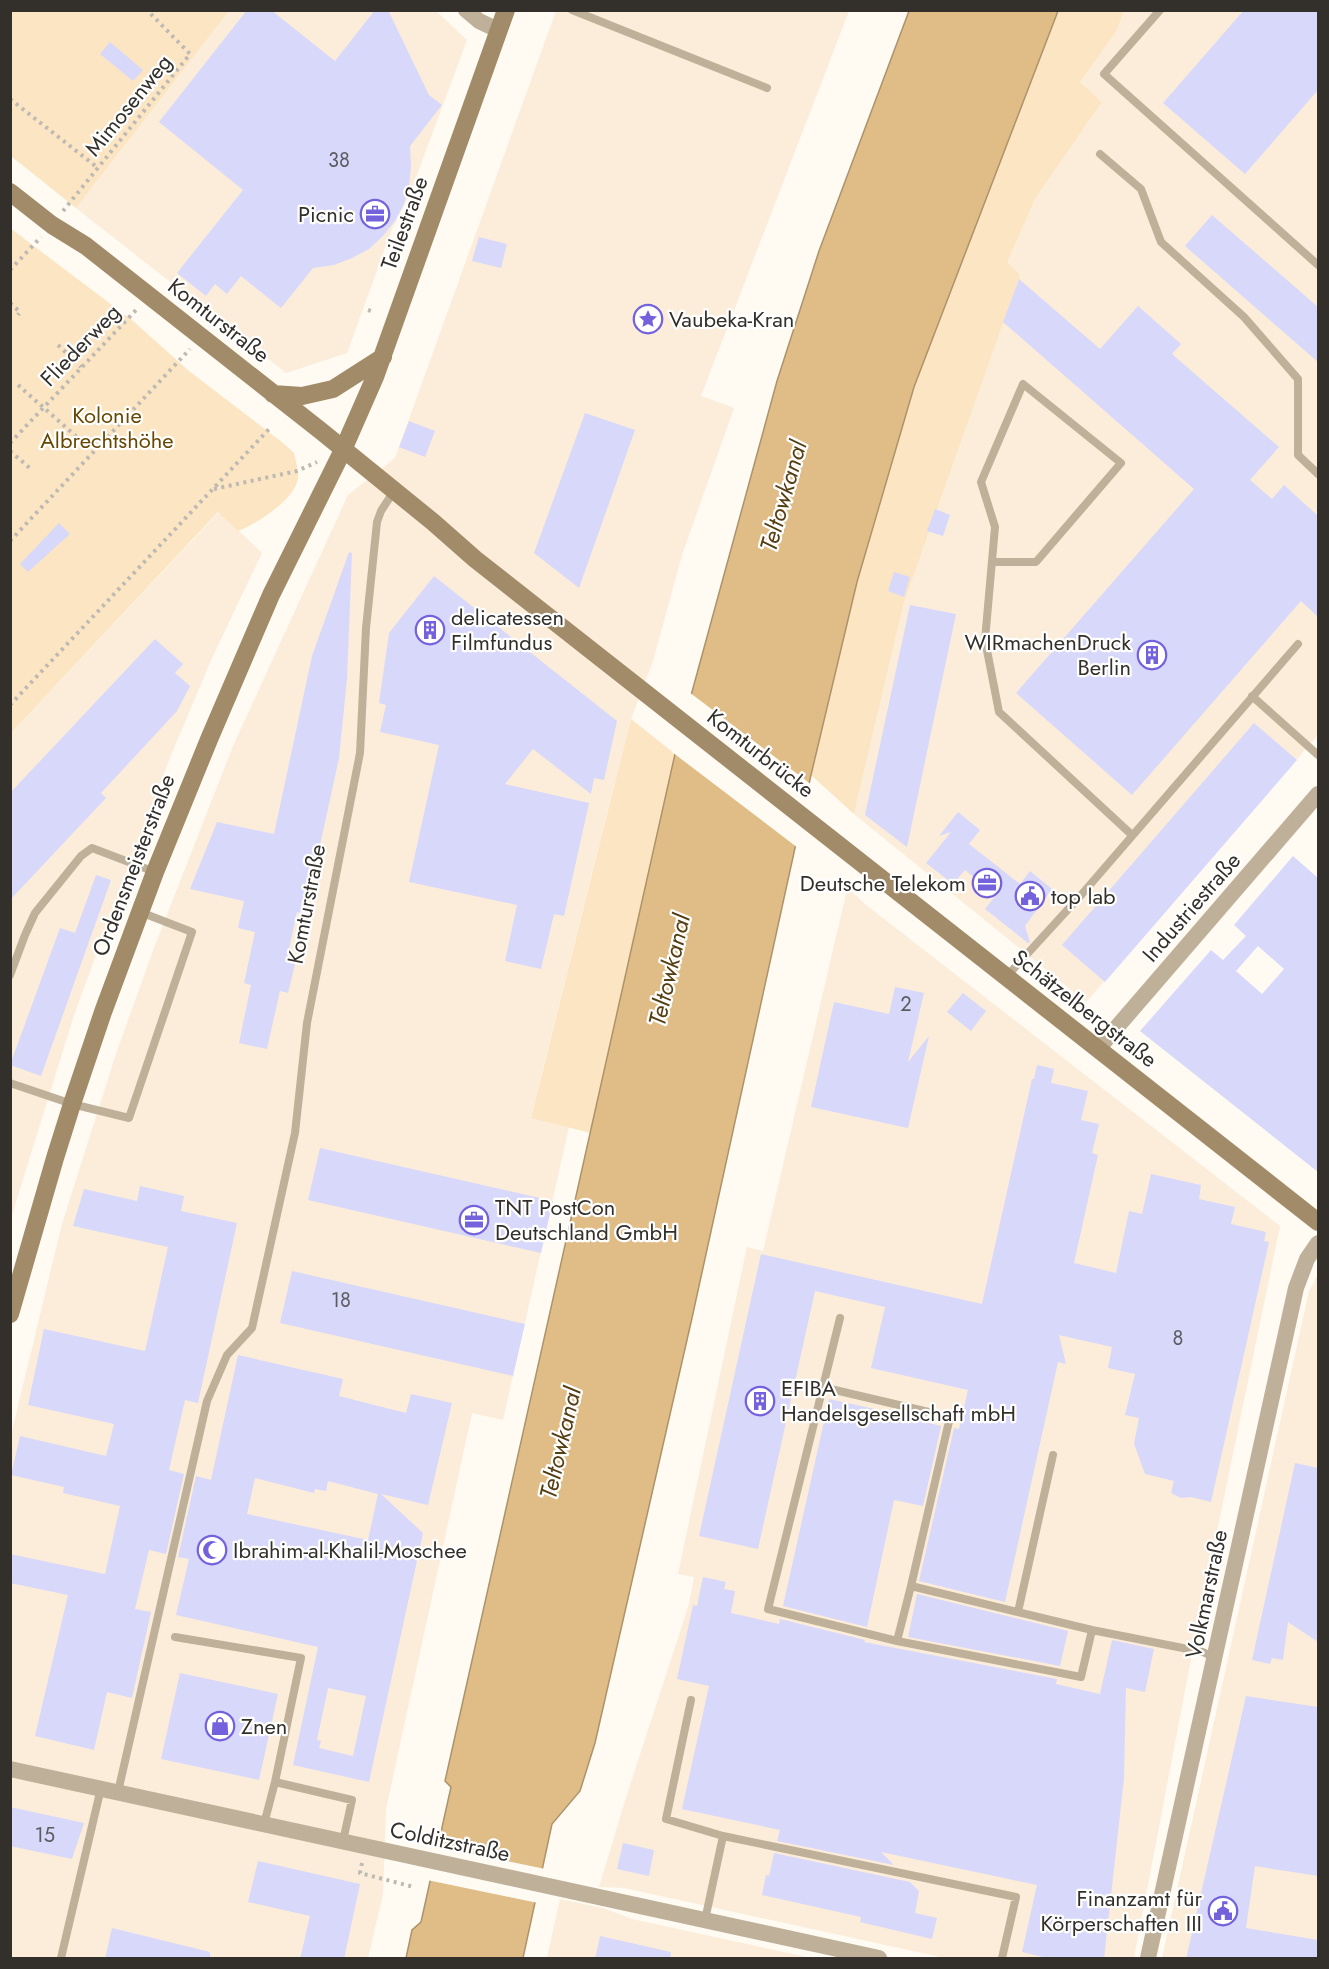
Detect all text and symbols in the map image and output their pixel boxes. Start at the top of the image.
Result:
street label: Mimosenweg [77,47,179,163]
house number: 38 [328,146,350,175]
street label: Teilestraße [372,172,436,274]
place label: Picnic [298,198,354,230]
office icon: Picnic [359,198,391,230]
street label: Komturstraße [161,270,277,370]
street label: Fliederweg [32,297,128,393]
place icon: Vaubeka-Kran [632,303,664,335]
place label: Vaubeka-Kran [669,303,794,335]
park label: Kolonie Albrechtshöhe [40,399,174,456]
water label: Teltowkanal [750,435,816,556]
place label: delicatessen Filmfundus [451,601,564,658]
building icon: delicatessen Filmfundus [414,614,446,646]
place label: WIRmachenDruck Berlin [965,626,1131,683]
building icon: WIRmachenDruck Berlin [1136,639,1168,671]
street label: Komturbrücke [701,701,821,805]
street label: Ordensmeisterstraße [84,769,182,961]
street label: Komturstraße [279,841,333,967]
street label: Industriestraße [1134,845,1248,969]
place label: Deutsche Telekom [800,867,966,899]
office icon: Deutsche Telekom [971,867,1003,899]
public building icon: top lab [1014,880,1046,912]
place label: top lab [1051,880,1116,912]
water label: Teltowkanal [639,909,699,1029]
street label: Schätzelbergstraße [1006,941,1164,1075]
house number: 2 [900,990,912,1019]
place label: TNT PostCon Deutschland GmbH [495,1191,678,1248]
office icon: TNT PostCon Deutschland GmbH [458,1204,490,1236]
house number: 18 [331,1286,351,1315]
house number: 8 [1173,1324,1183,1353]
place label: EFIBA Handelsgesellschaft mbH [781,1372,1016,1429]
water label: Teltowkanal [530,1382,590,1502]
building icon: EFIBA Handelsgesellschaft mbH [744,1385,776,1417]
street label: Volkmarstraße [1177,1527,1235,1661]
mosque icon: Ibrahim-al-Khalil-Moschee [196,1534,228,1566]
place label: Ibrahim-al-Khalil-Moschee [233,1534,467,1566]
shop icon: Znen [204,1710,236,1742]
place label: Znen [241,1710,287,1742]
street label: Colditzstraße [387,1813,513,1869]
house number: 15 [35,1821,55,1850]
place label: Finanzamt für Körperschaften III [1041,1882,1202,1939]
public building icon: Finanzamt für Körperschaften III [1207,1895,1239,1927]

